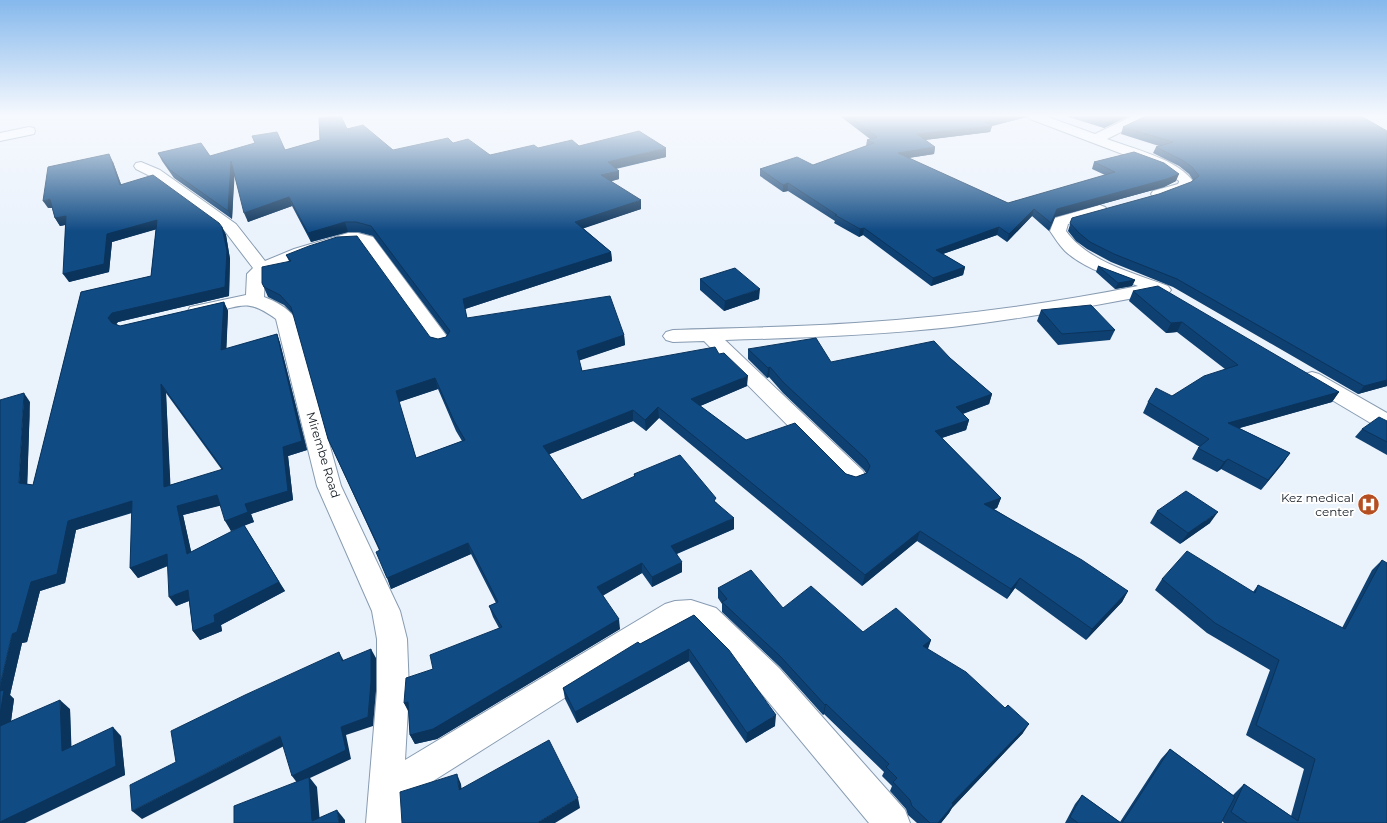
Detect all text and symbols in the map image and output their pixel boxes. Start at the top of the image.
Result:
street label: Mirembe Road [303,410,344,500]
place label: Kez medical center [1281,490,1354,519]
hospital icon: Kez medical center [1356,492,1382,518]

